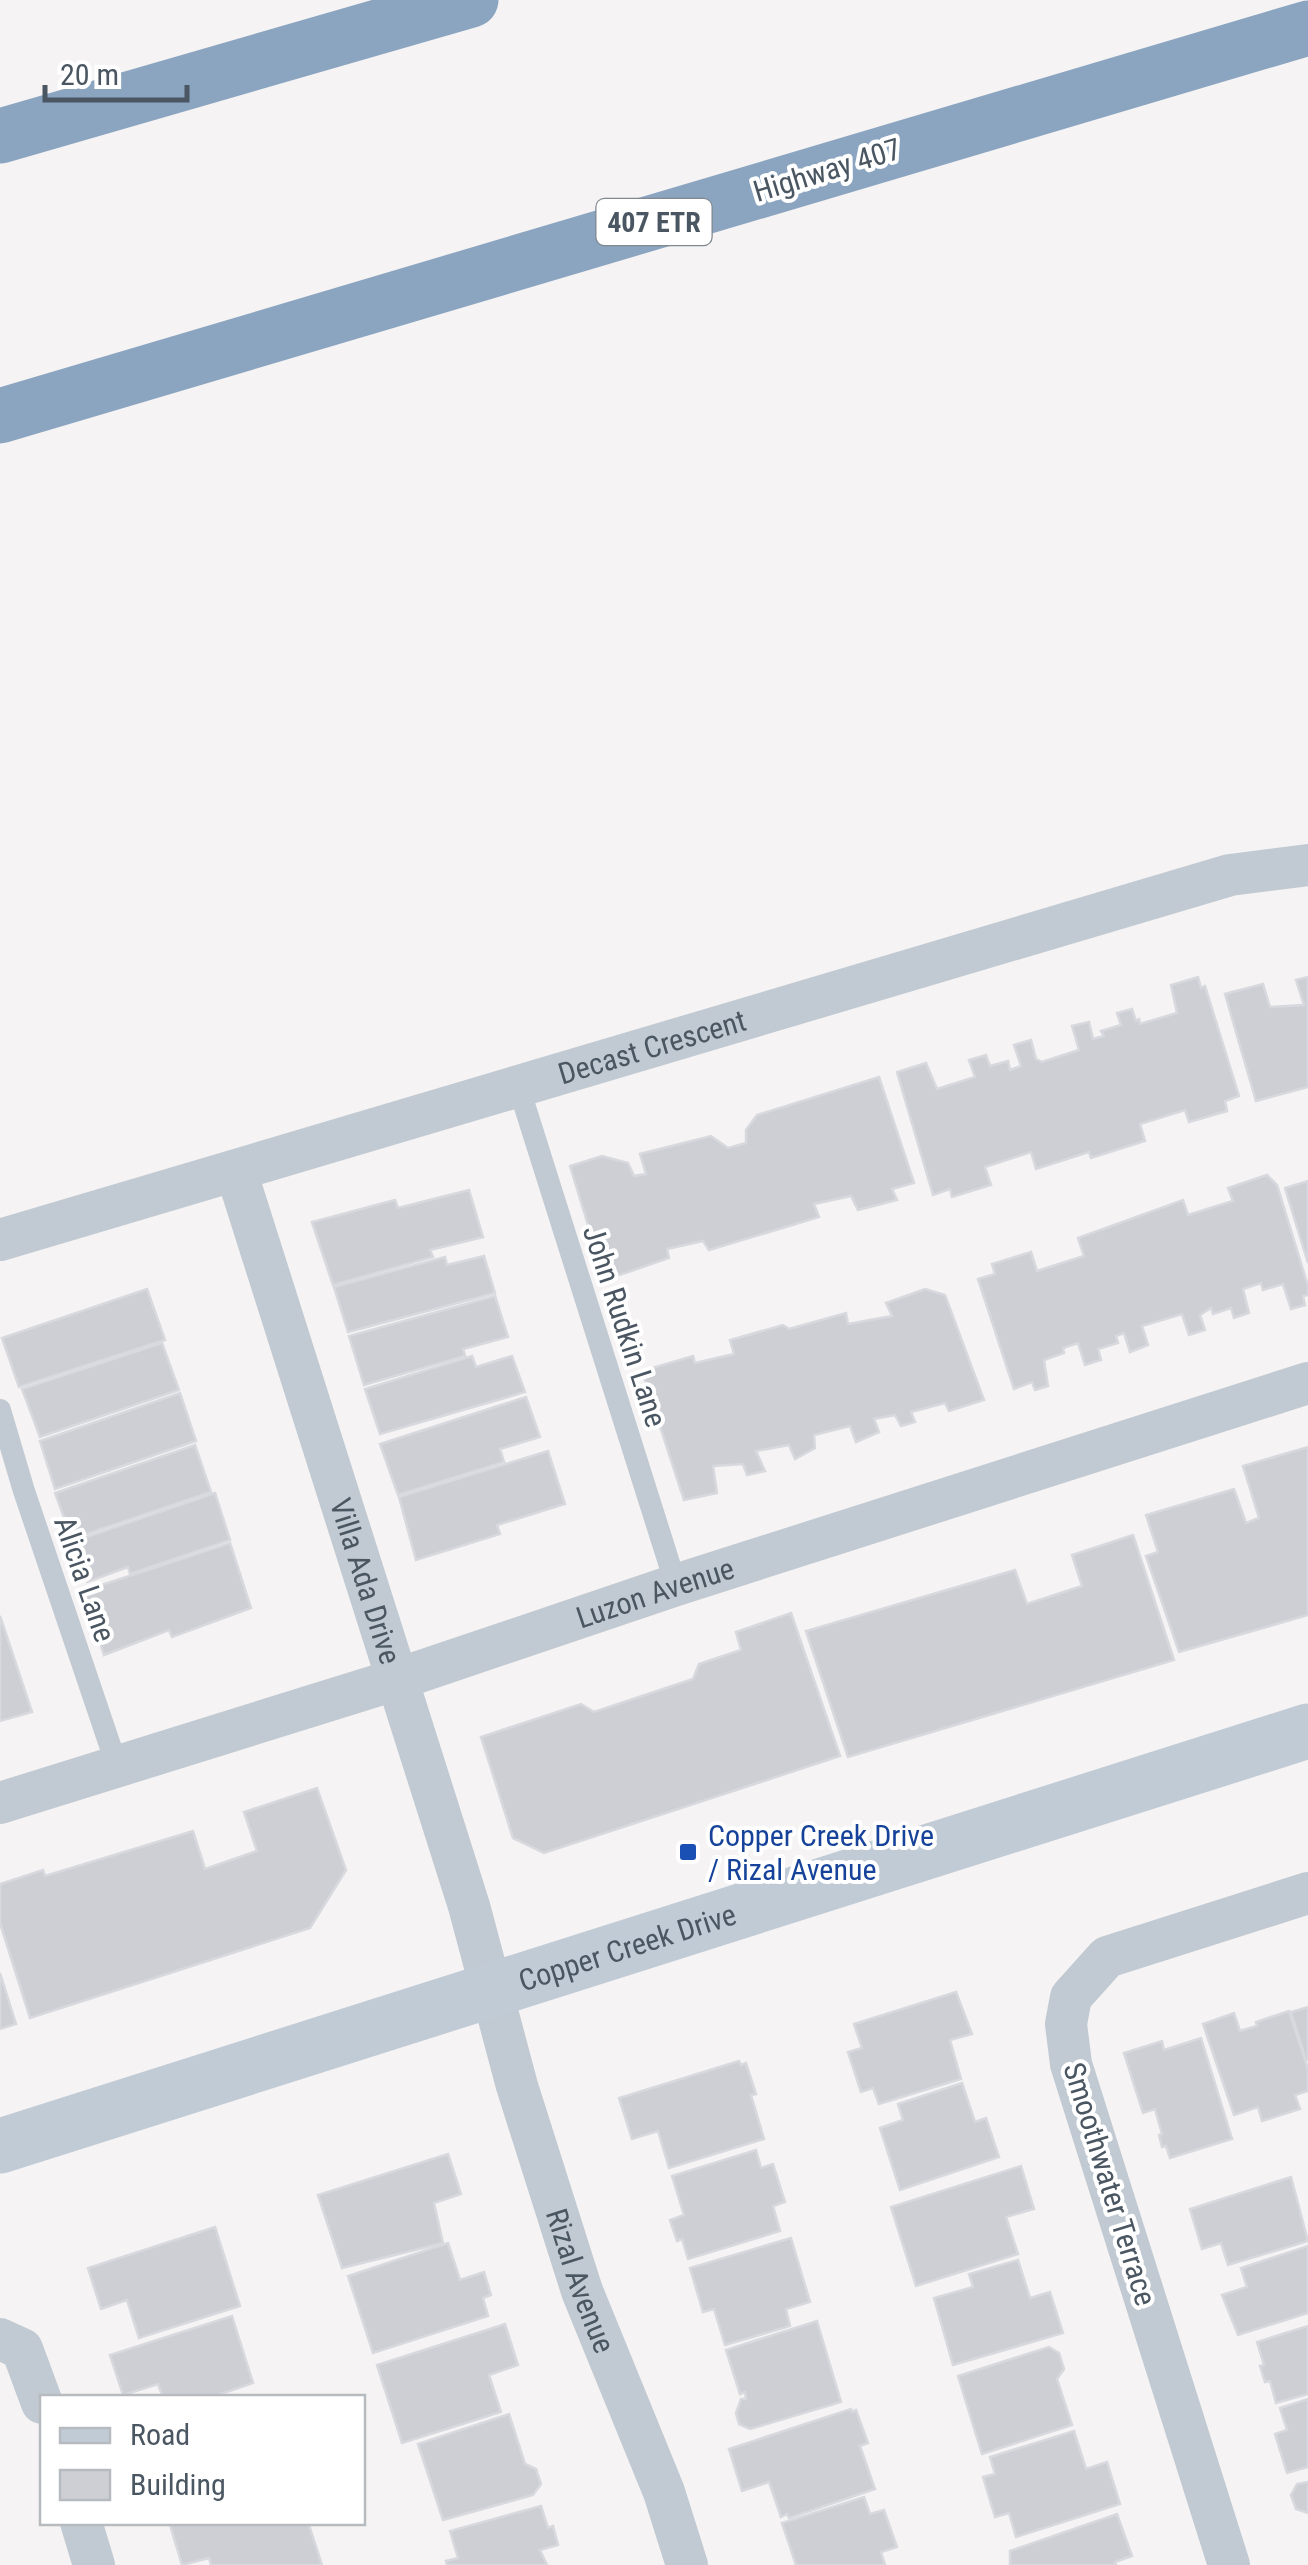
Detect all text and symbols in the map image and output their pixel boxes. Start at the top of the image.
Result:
scale bar [45,40,188,102]
text: 20 m [60,57,119,92]
street label: Highway 407 [749,131,905,209]
road number: 407 ETR [596,199,712,245]
street label: Decast Crescent [554,1002,750,1091]
street label: John Rudkin Lane [576,1221,674,1431]
street label: Villa Ada Drive [323,1494,409,1668]
street label: Alicia Lane [47,1512,123,1646]
street label: Luzon Avenue [572,1550,738,1635]
place label: Copper Creek Drive / Rizal Avenue [708,1818,934,1887]
marker: Copper Creek Drive / Rizal Avenue [677,1841,699,1863]
street label: Copper Creek Drive [514,1896,740,1998]
street label: Smoothwater Terrace [1056,2058,1164,2310]
street label: Rizal Avenue [539,2204,623,2358]
legend [40,2395,365,2525]
text: Road [130,2417,190,2452]
text: Building [130,2467,226,2502]

